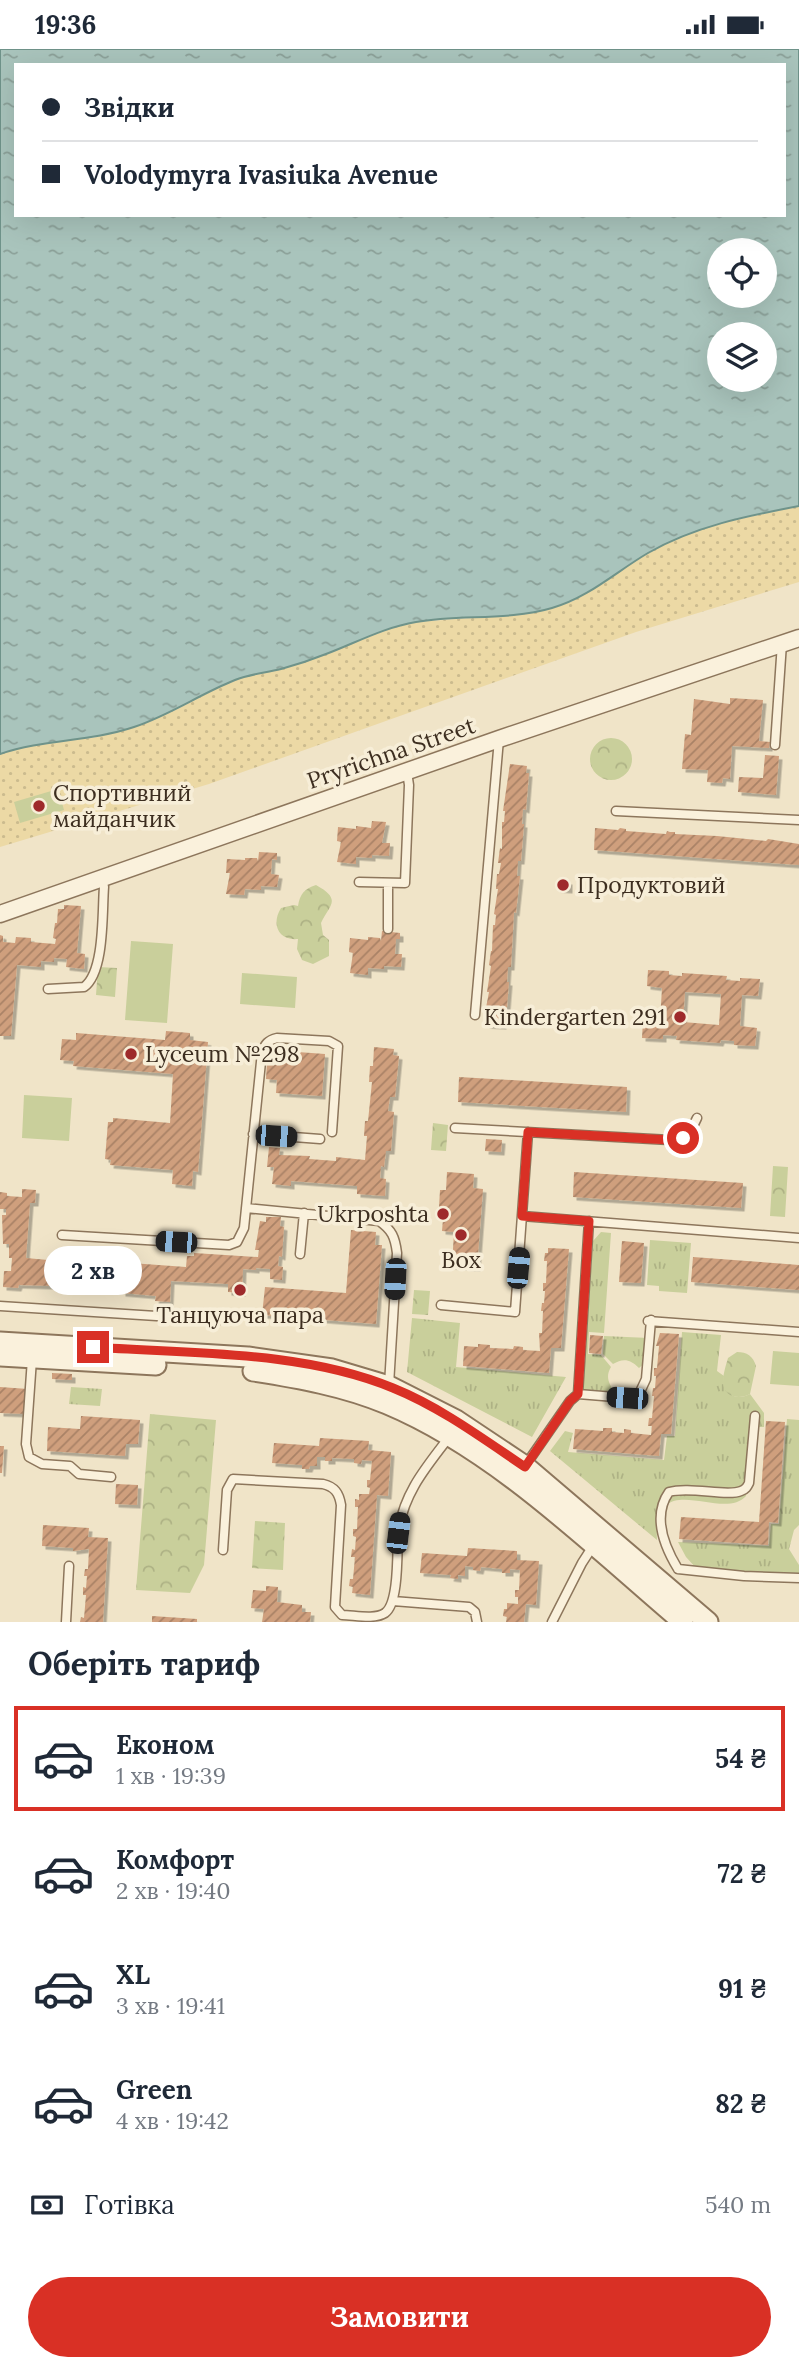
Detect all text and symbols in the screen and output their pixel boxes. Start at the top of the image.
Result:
text: 19:36 [35,8,97,41]
text: Звідки [84,91,174,124]
text: Volodymyra Ivasiuka Avenue [84,158,438,191]
map controls [707,238,777,392]
button: locate [707,238,777,308]
button: layers [707,322,777,392]
street label: Pryrichna Street [303,710,479,795]
place label: Спортивний майданчик [53,778,191,833]
marker: Спортивний майданчик [31,798,47,814]
place label: Продуктовий [577,870,725,899]
marker: Продуктовий [555,877,571,893]
place label: Kindergarten 291 [484,1002,666,1031]
marker: Kindergarten 291 [672,1009,688,1025]
place label: Lyceum №298 [145,1039,300,1068]
marker: Lyceum №298 [123,1046,139,1062]
route start [667,1122,699,1154]
car [255,1124,298,1148]
place label: Ukrposhta [317,1199,429,1228]
marker: Ukrposhta [435,1206,451,1222]
marker: Box [453,1227,469,1243]
car [155,1230,198,1254]
callout: 2 хв [44,1245,142,1295]
place label: Box [441,1245,481,1274]
car [506,1246,531,1290]
text: 2 хв [71,1256,115,1285]
car [384,1257,407,1301]
marker: Танцуюча пара [232,1282,248,1298]
place label: Танцуюча пара [156,1300,324,1329]
route end [77,1331,109,1363]
car [606,1386,649,1410]
car [386,1511,411,1555]
text: Оберіть тариф [28,1643,260,1684]
icon: car [32,1727,95,1790]
text: Економ [116,1728,214,1761]
text: 54 ₴ [715,1742,767,1775]
text: 1 хв · 19:39 [116,1761,226,1790]
icon: car [32,1842,95,1905]
text: Комфорт [116,1843,234,1876]
text: 72 ₴ [718,1857,767,1890]
text: 2 хв · 19:40 [116,1876,231,1905]
icon: car [32,1957,95,2020]
text: XL [116,1958,150,1991]
text: 91 ₴ [718,1972,767,2005]
text: 3 хв · 19:41 [116,1991,225,2020]
icon: car [32,2072,95,2135]
text: Green [116,2073,192,2106]
text: 82 ₴ [715,2087,767,2120]
text: 4 хв · 19:42 [116,2106,229,2135]
icon: cash [28,2186,66,2224]
text: Готівка [84,2188,175,2221]
text: 540 m [705,2190,771,2219]
button: Замовити [28,2277,771,2357]

